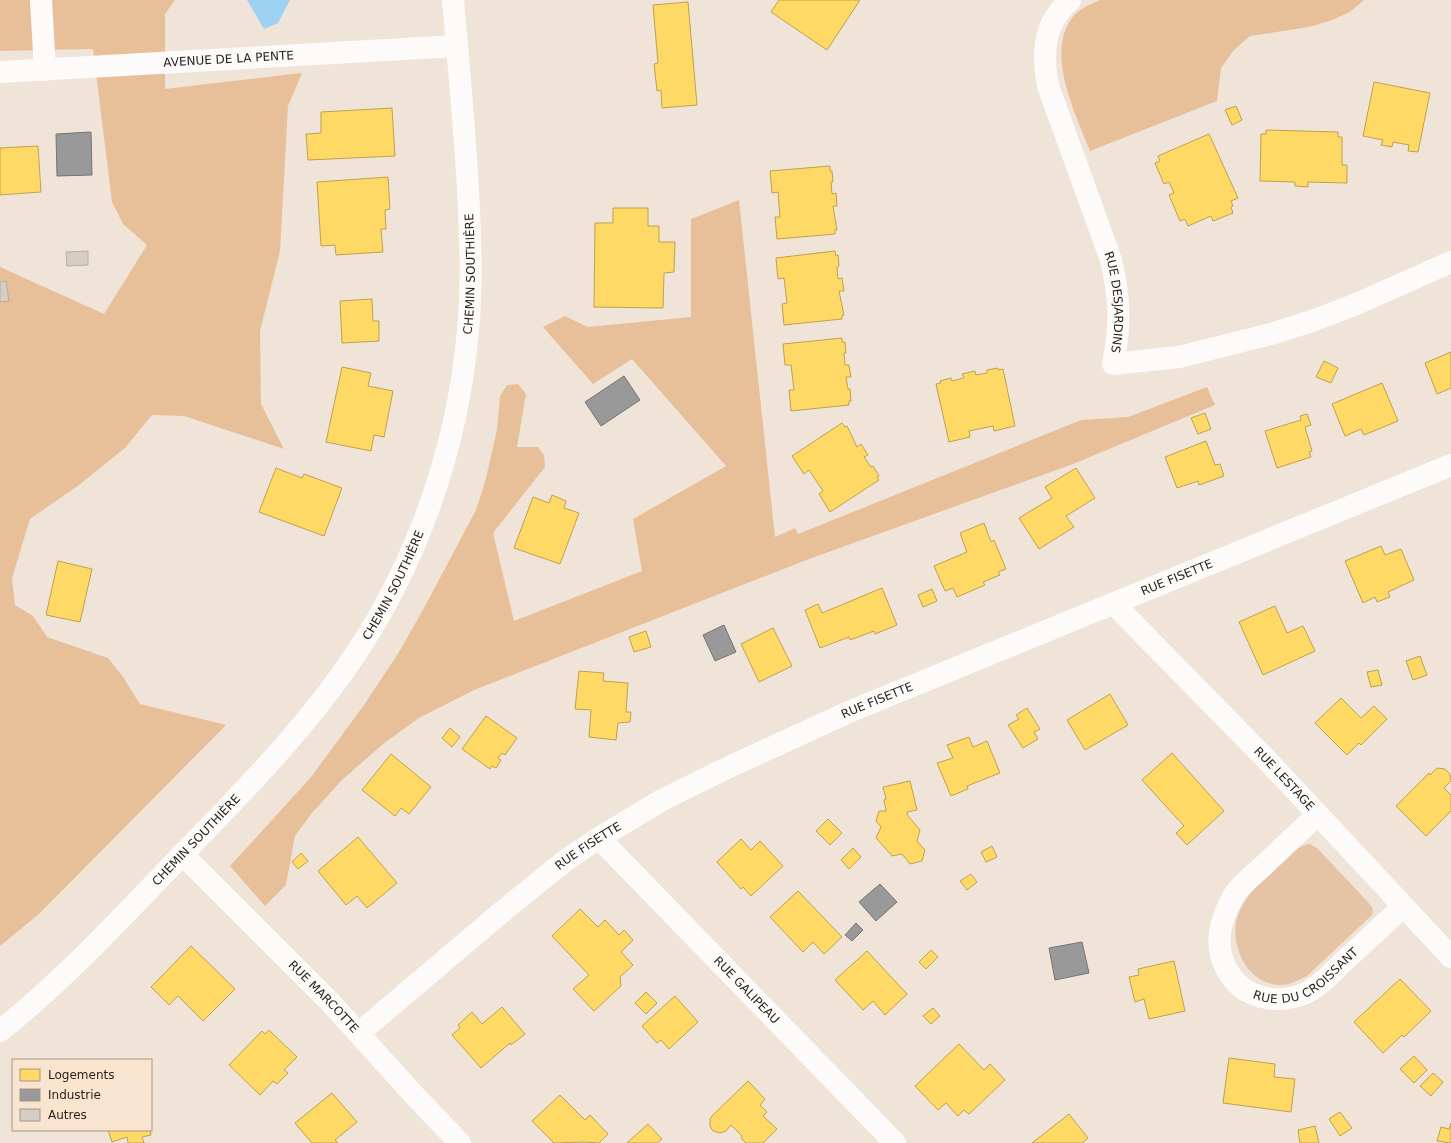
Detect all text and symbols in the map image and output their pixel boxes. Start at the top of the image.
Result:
street label: AVENUE DE LA PENTE [163,48,294,70]
street label: CHEMIN SOUTHIÈRE [461,213,478,335]
street label: RUE DESJARDINS [1101,249,1125,354]
street label: CHEMIN SOUTHIÈRE [360,528,427,642]
street label: RUE FISETTE [1139,556,1215,598]
street label: RUE FISETTE [839,679,915,722]
street label: RUE LESTAGE [1251,744,1317,813]
street label: CHEMIN SOUTHIÈRE [149,792,243,888]
street label: RUE FISETTE [552,819,624,873]
street label: RUE DU CROISSANT [1251,944,1361,1006]
street label: RUE GALIPEAU [711,954,782,1027]
street label: RUE MARCOTTE [286,958,361,1036]
legend [12,1059,152,1131]
text: Logements [48,1068,114,1082]
text: Industrie [48,1088,101,1102]
text: Autres [48,1108,87,1122]

